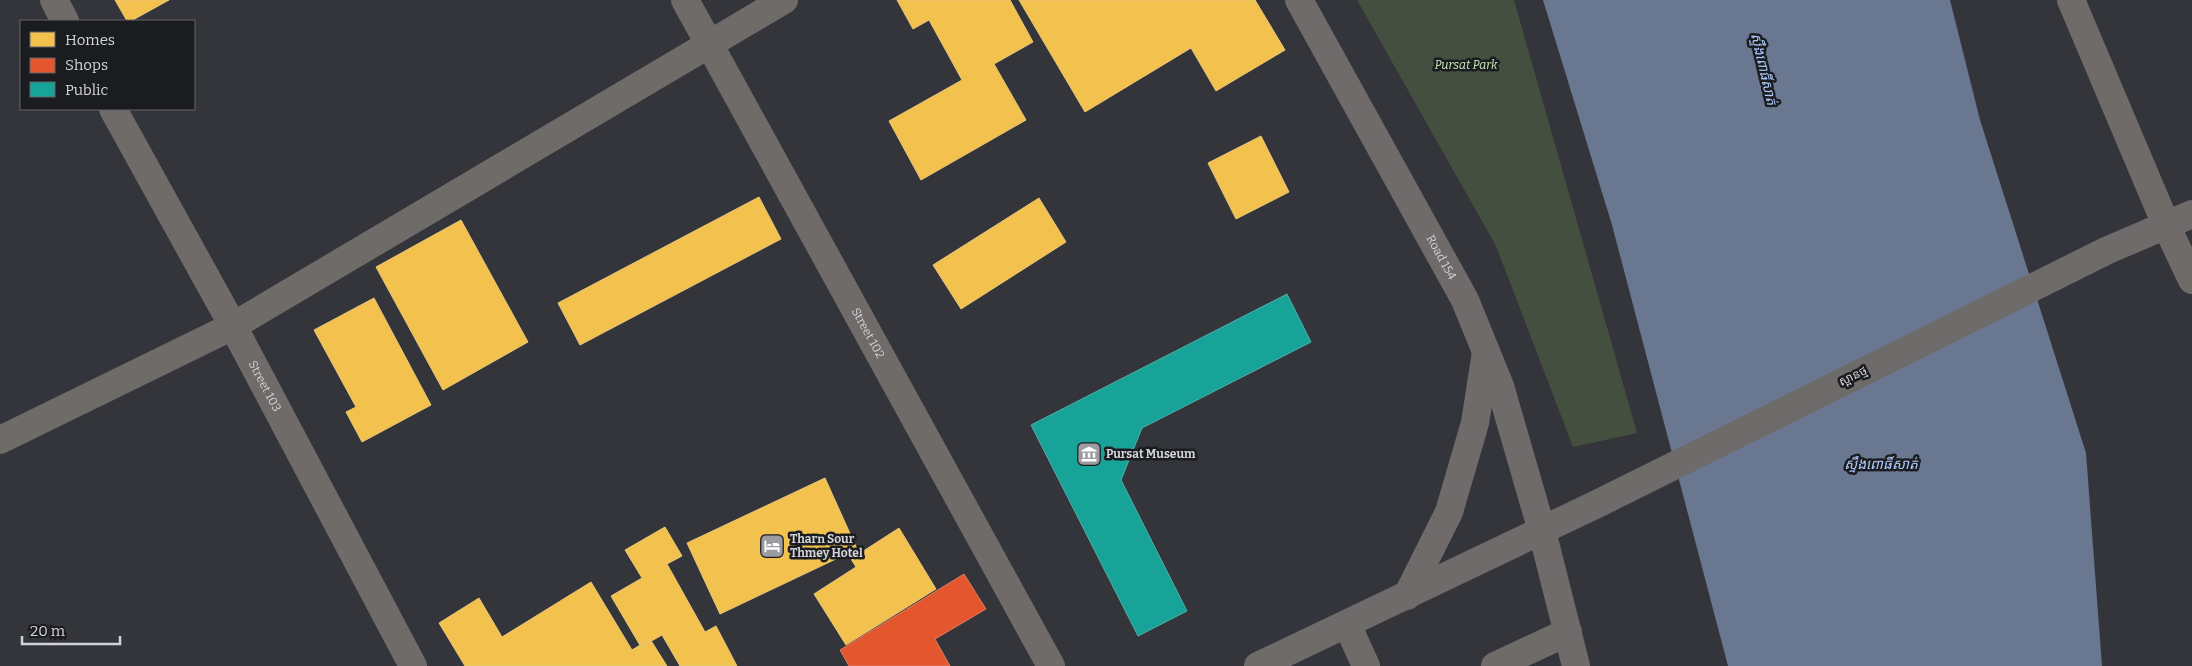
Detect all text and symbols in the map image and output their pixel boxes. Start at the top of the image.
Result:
legend [20,20,195,110]
text: Homes [65,31,115,49]
water label: ស្ទឹងពោធិ៍សាត់ [1747,31,1781,108]
text: Shops [65,56,108,74]
park label: Pursat Park [1434,58,1498,72]
text: Public [65,81,109,99]
street label: Road 154 [1423,232,1459,282]
street label: Street 102 [849,305,888,361]
street label: Street 103 [246,358,284,414]
street label: ស្ពានថ្ម [1837,363,1870,389]
museum icon: Pursat Museum [1076,441,1102,467]
place label: Pursat Museum [1106,447,1196,461]
water label: ស្ទឹងពោធិ៍សាត់ [1844,455,1919,473]
place label: Tharn Sour Thmey Hotel [790,532,863,560]
hotel icon: Tharn Sour Thmey Hotel [759,533,785,559]
scale bar [22,614,120,646]
text: 20 m [30,622,66,640]

